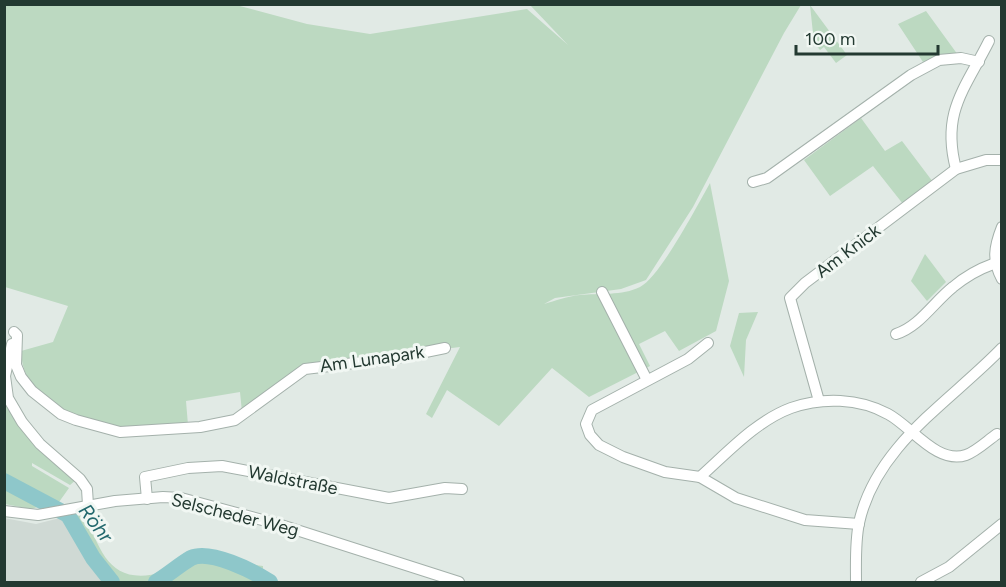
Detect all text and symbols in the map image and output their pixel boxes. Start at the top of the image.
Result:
scale bar [796,18,938,56]
text: 100 m [805,28,855,50]
street label: Am Knick [811,219,885,283]
street label: Am Lunapark [318,341,426,377]
street label: Waldstraße [246,461,340,499]
street label: Selscheder Weg [169,489,301,541]
water label: Röhr [74,499,119,548]

